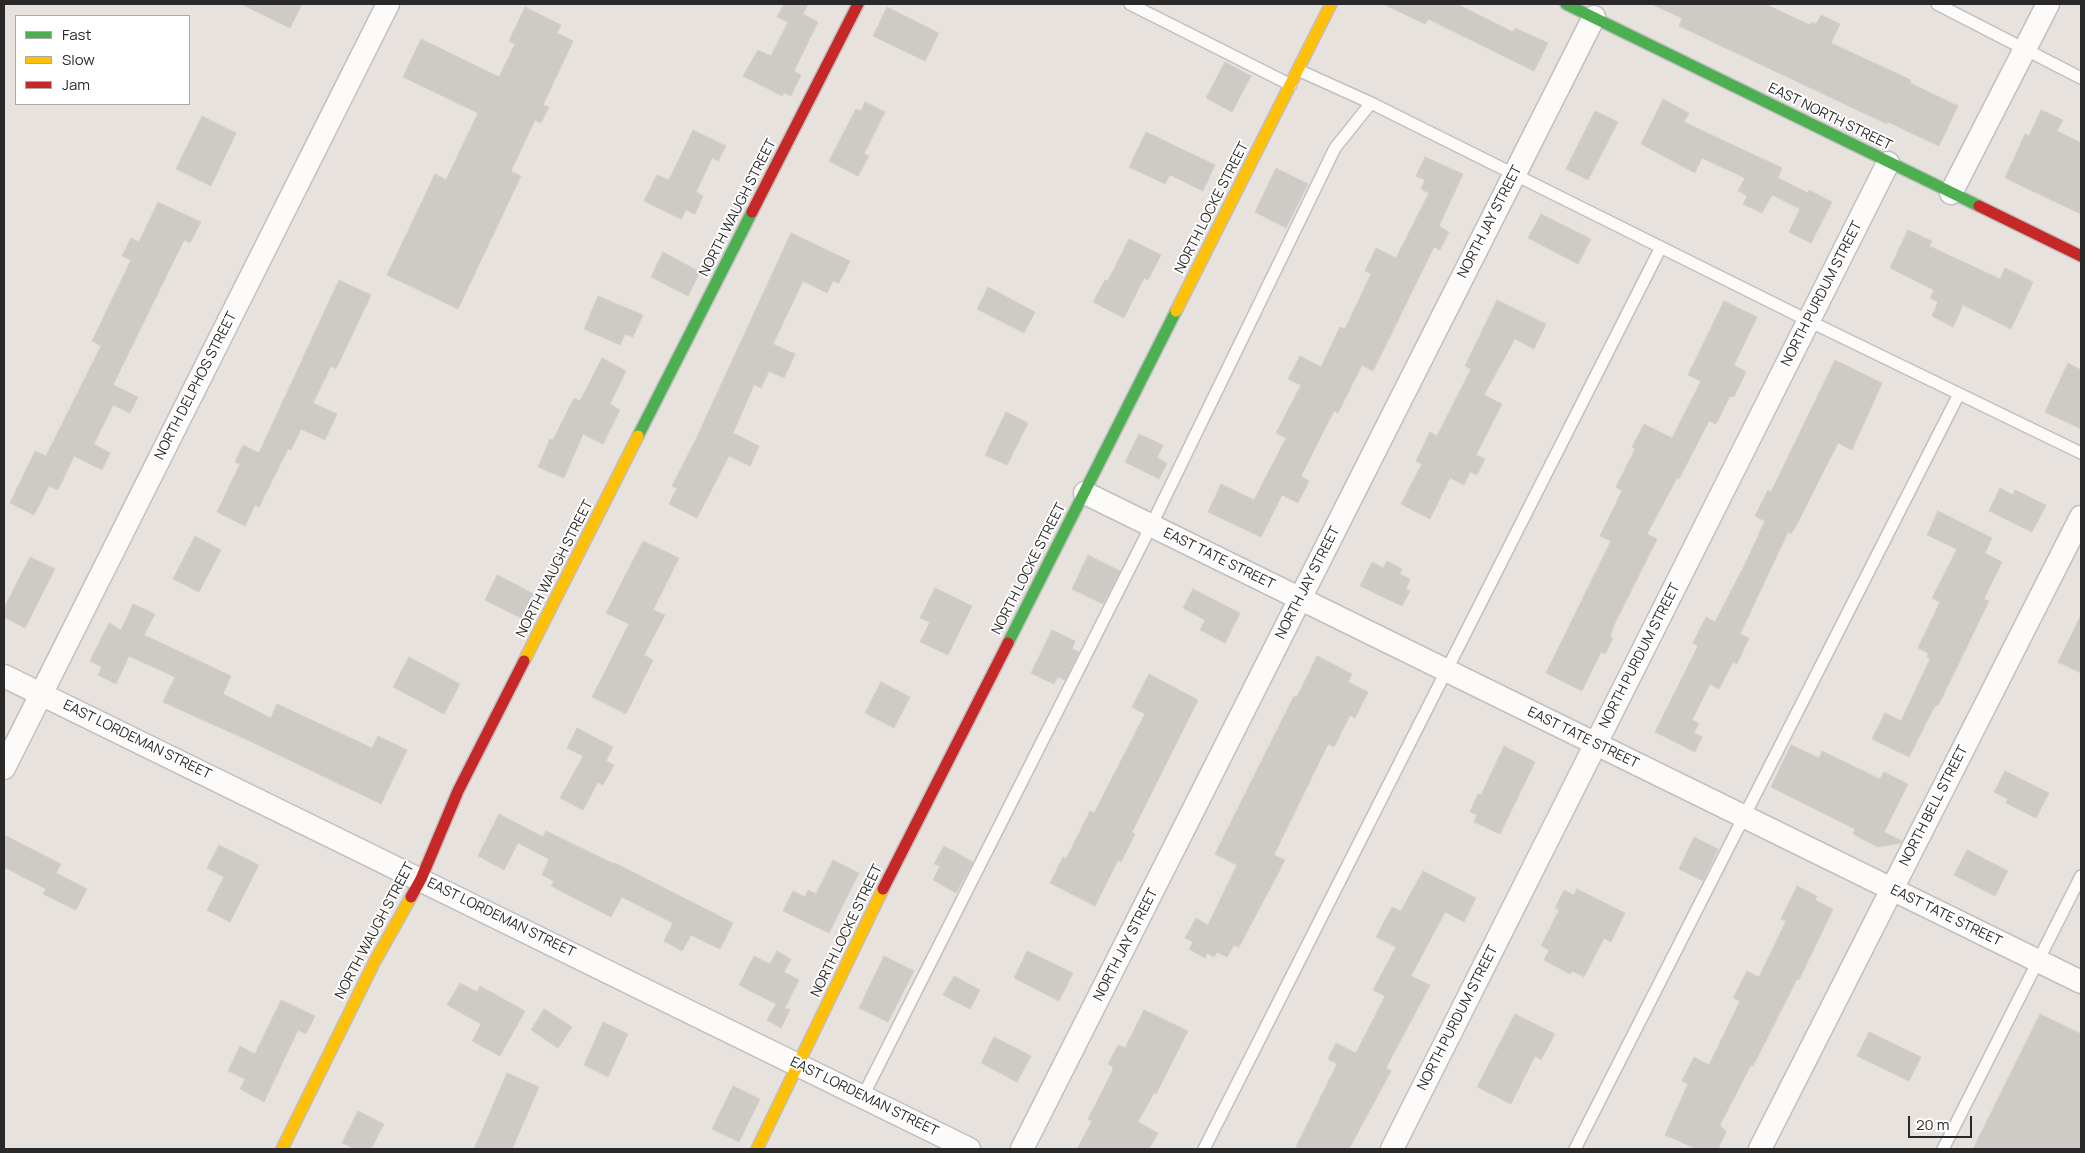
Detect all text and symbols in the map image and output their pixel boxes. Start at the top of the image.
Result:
legend [15,15,190,105]
text: Fast [62,24,91,45]
text: Slow [62,49,95,70]
text: Jam [62,74,90,95]
street label: EAST NORTH STREET [1765,80,1895,154]
street label: NORTH WAUGH STREET [696,136,780,280]
street label: NORTH LOCKE STREET [1171,139,1253,277]
street label: NORTH JAY STREET [1454,163,1526,281]
street label: NORTH PURDUM STREET [1778,219,1866,369]
street label: NORTH DELPHOS STREET [151,309,241,463]
street label: NORTH WAUGH STREET [513,497,597,641]
street label: NORTH LOCKE STREET [988,500,1070,638]
street label: NORTH JAY STREET [1272,524,1344,642]
street label: EAST TATE STREET [1161,525,1277,593]
street label: NORTH PURDUM STREET [1596,581,1684,731]
street label: EAST LORDEMAN STREET [60,697,214,783]
street label: EAST TATE STREET [1525,704,1641,772]
street label: NORTH BELL STREET [1896,743,1972,869]
street label: NORTH WAUGH STREET [332,860,418,1002]
street label: NORTH LOCKE STREET [808,862,886,1000]
street label: EAST LORDEMAN STREET [424,875,578,961]
street label: EAST TATE STREET [1888,882,2004,950]
street label: NORTH JAY STREET [1090,886,1162,1004]
street label: NORTH PURDUM STREET [1414,943,1502,1093]
street label: EAST LORDEMAN STREET [787,1054,941,1140]
scale bar [1910,1106,1974,1138]
text: 20 m [1916,1114,1949,1135]

